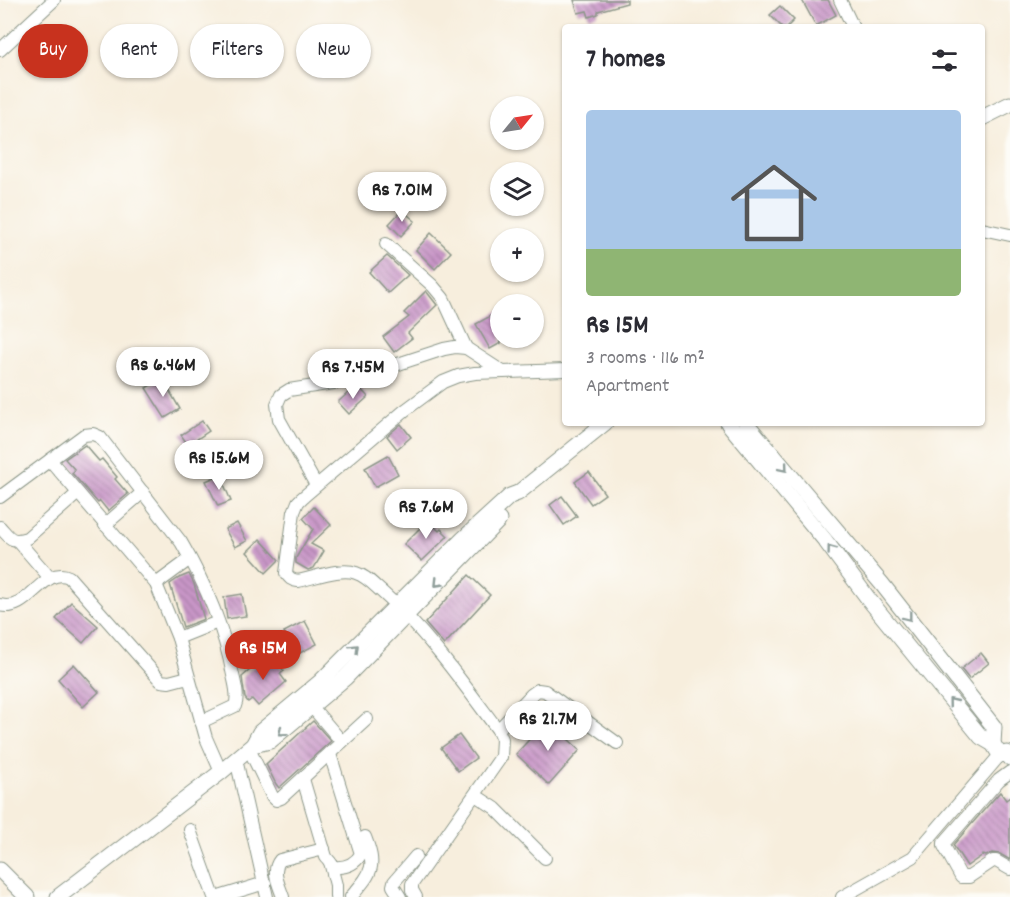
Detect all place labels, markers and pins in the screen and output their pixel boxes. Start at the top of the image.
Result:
pin: Rs 7.01M [340,172,464,223]
pin: Rs 6.46M [101,347,225,398]
pin: Rs 7.45M [291,349,415,400]
pin: Rs 15.6M [157,440,281,491]
pin: Rs 7.6M [371,489,481,540]
pin: Rs 15M [214,630,312,681]
pin: Rs 21.7M [486,701,610,752]

